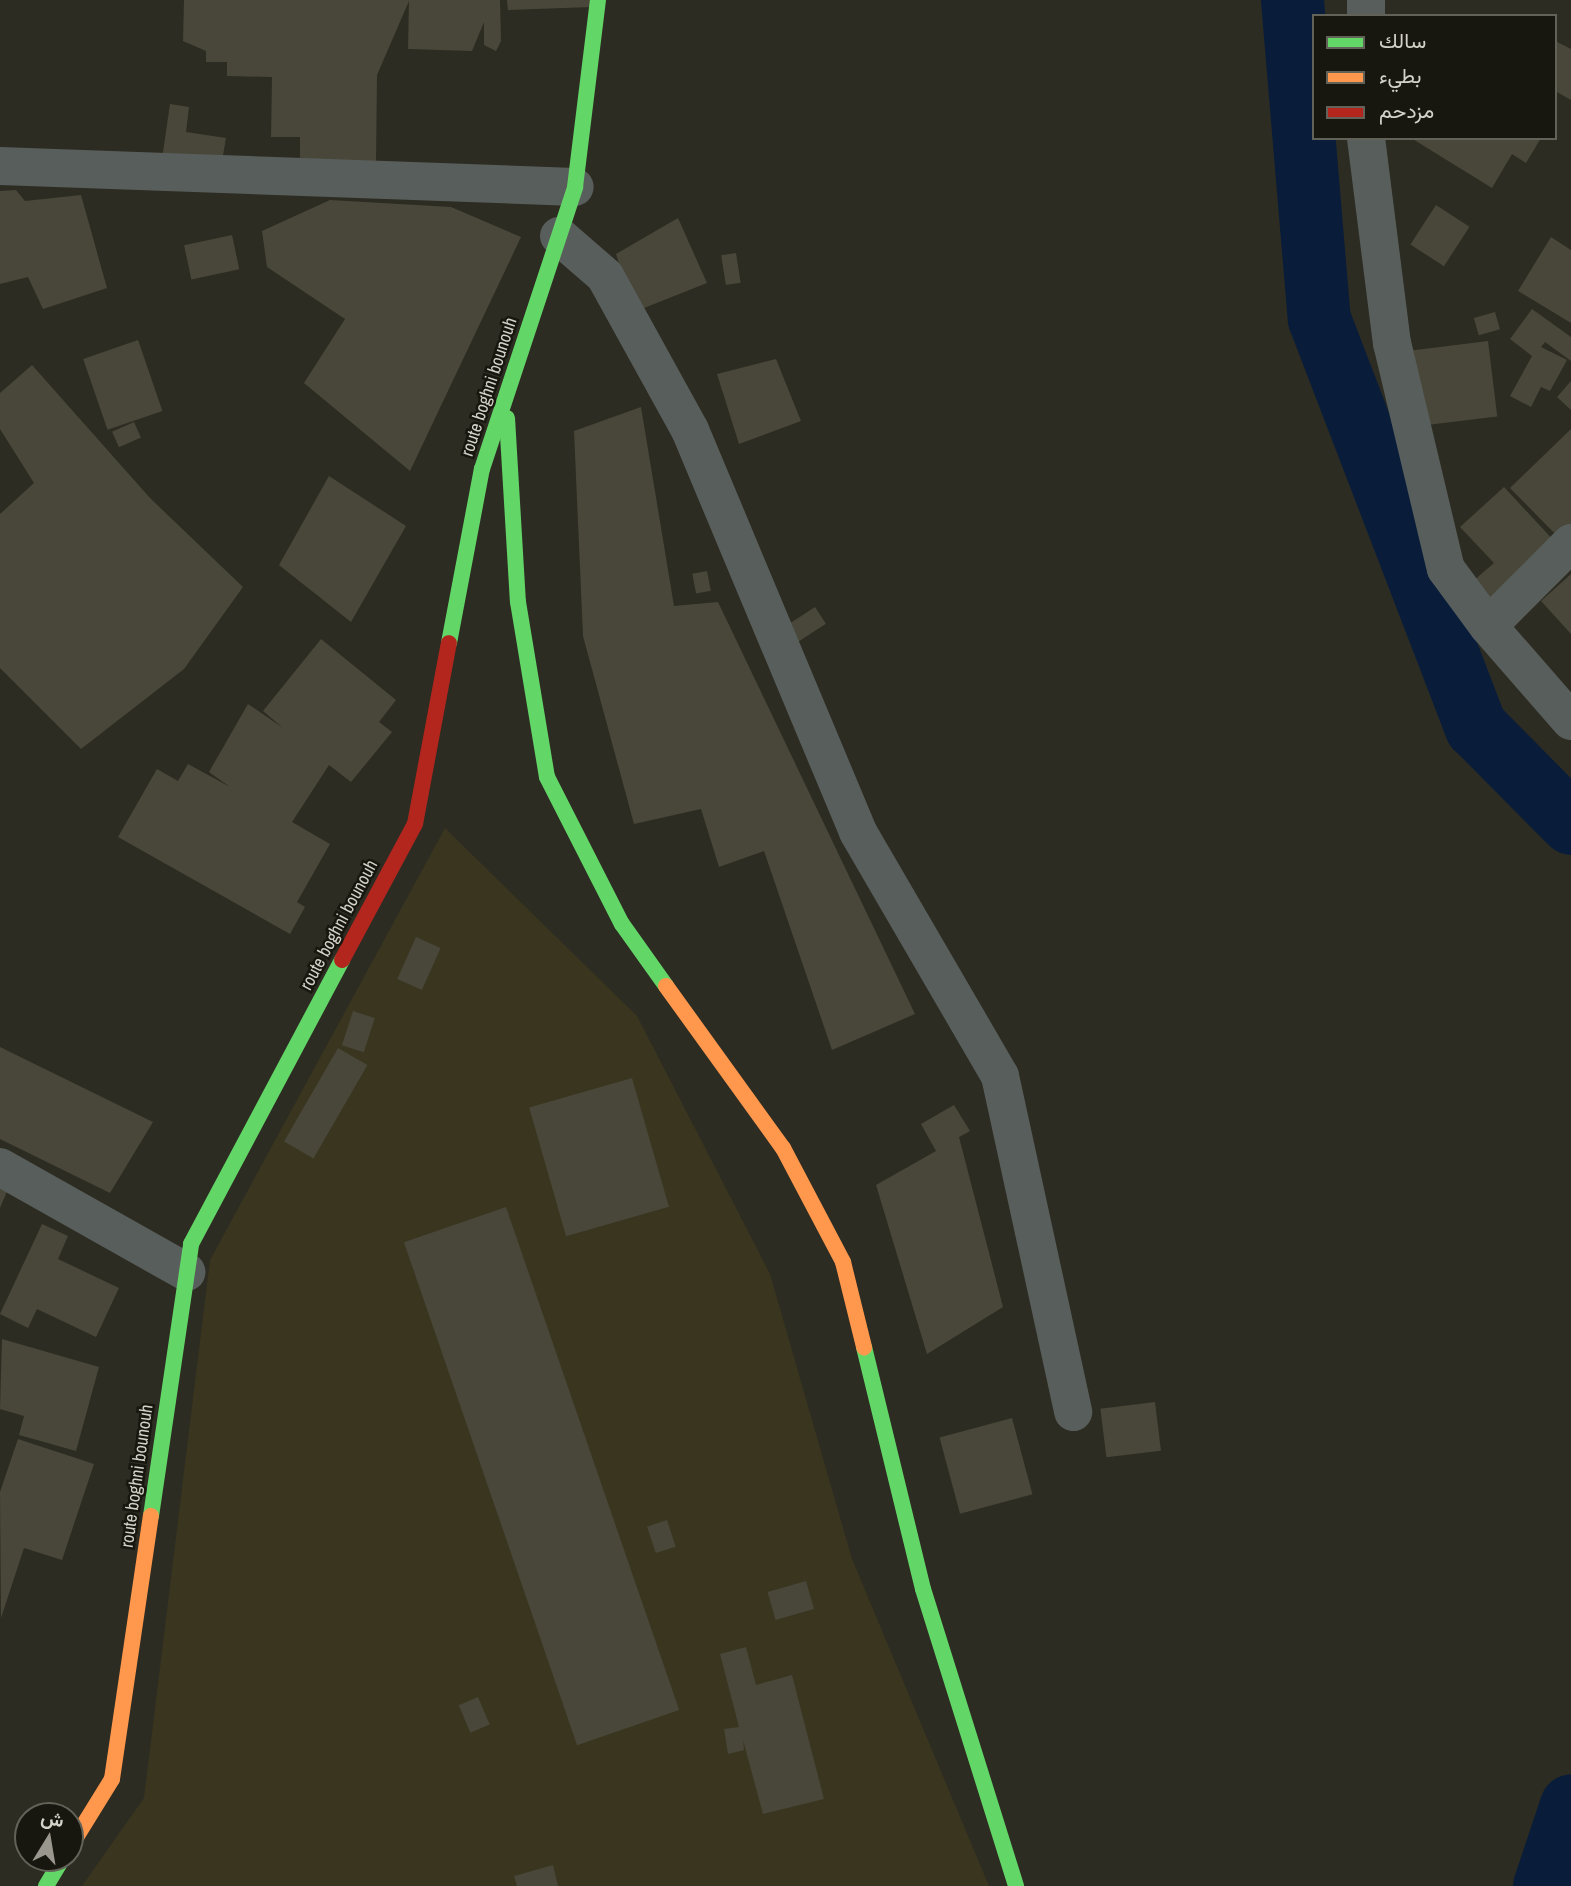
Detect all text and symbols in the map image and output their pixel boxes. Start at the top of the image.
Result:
legend [1312,14,1557,140]
text: سالك [1379,26,1426,55]
text: بطيء [1379,61,1422,90]
text: مزدحم [1379,96,1434,125]
street label: route boghni bounouh [456,315,522,459]
street label: route boghni bounouh [296,856,382,994]
street label: route boghni bounouh [116,1403,158,1549]
north arrow [14,1802,84,1872]
text: ش [39,1803,66,1833]

